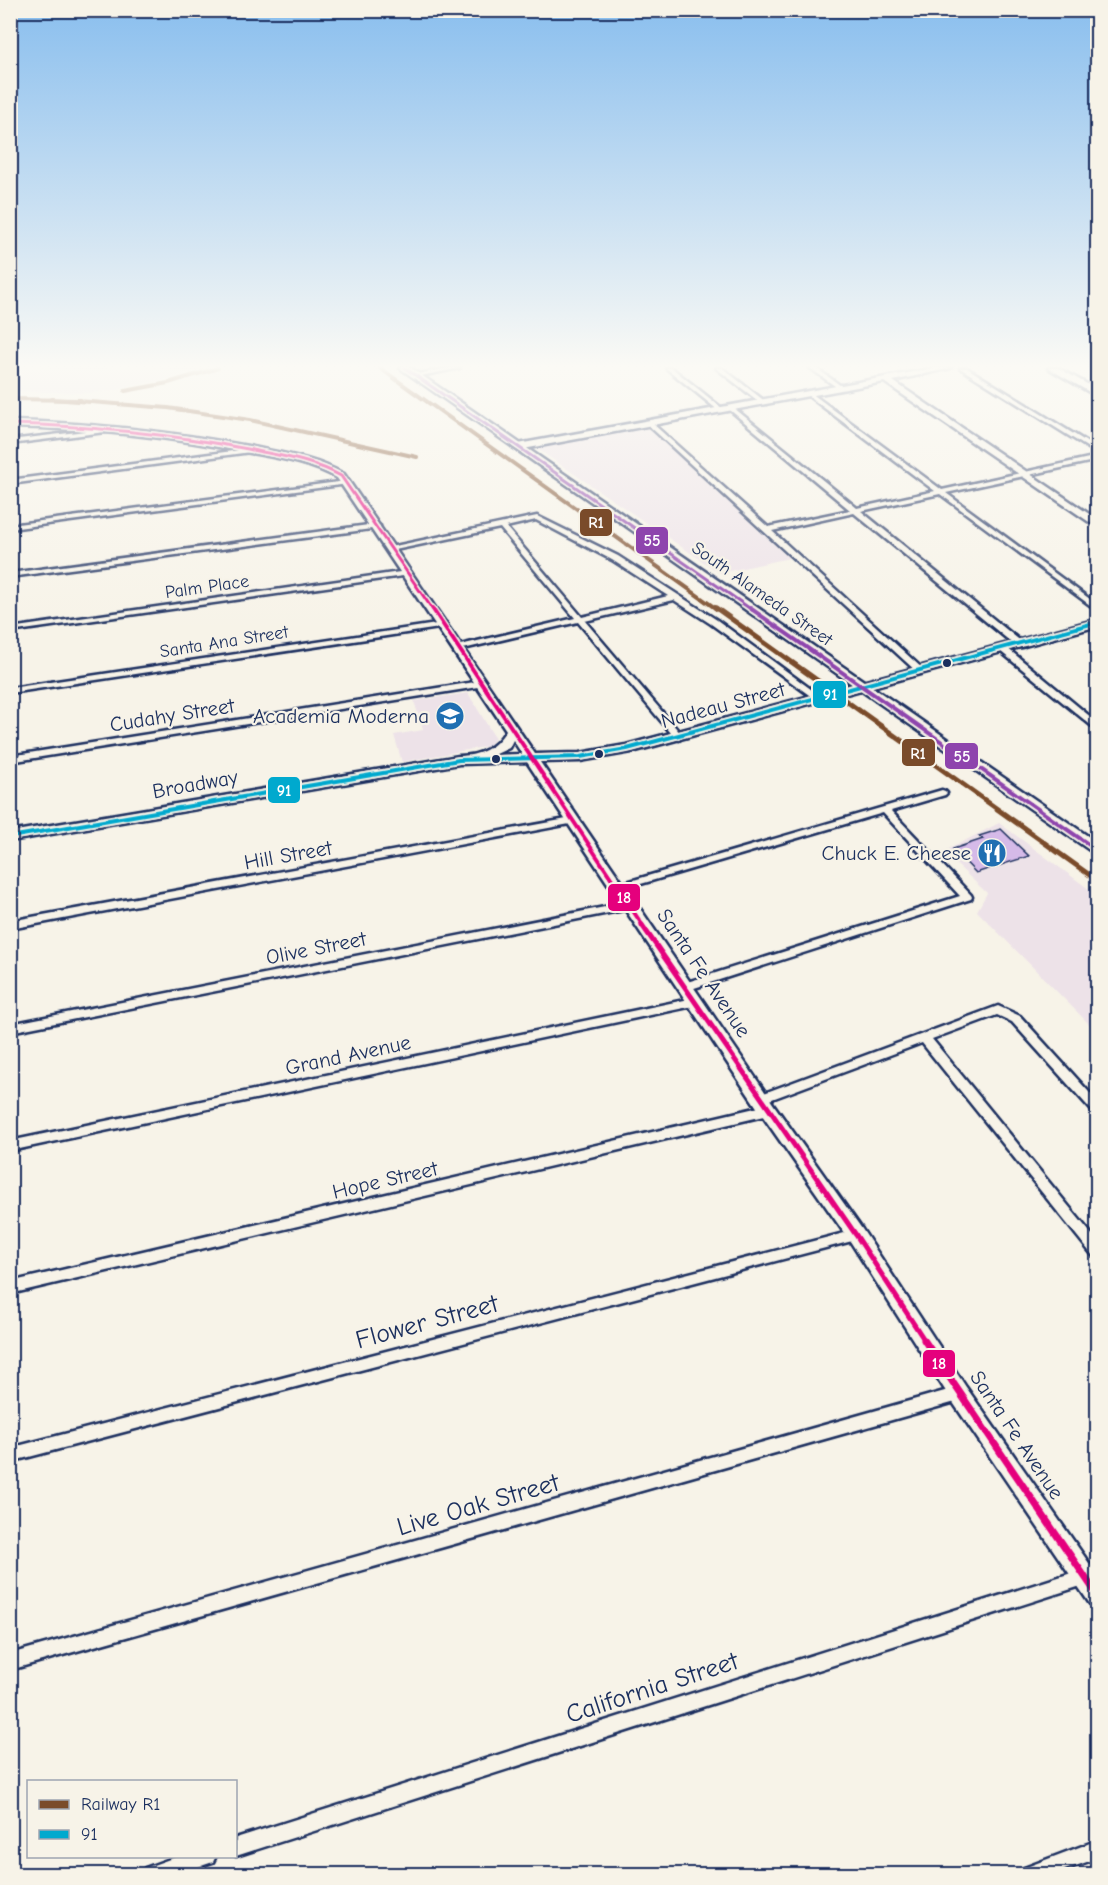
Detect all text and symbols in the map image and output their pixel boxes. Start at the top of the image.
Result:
line badge: R1 [579,508,613,537]
text: R1 [588,514,604,532]
line badge: 55 [635,526,669,555]
text: 55 [644,532,661,550]
street label: South Alameda Street [688,538,837,651]
street label: Palm Place [164,571,250,603]
street label: Santa Ana Street [158,621,291,663]
unlabelled marker [941,657,953,669]
street label: Nadeau Street [658,677,789,733]
line badge: 91 [812,680,847,709]
text: 91 [823,686,837,704]
street label: Cudahy Street [108,693,237,737]
school or university icon: Academia Moderna [434,700,466,732]
place label: Academia Moderna [253,704,429,728]
line badge: R1 [901,738,936,767]
line badge: 55 [944,742,979,770]
text: R1 [910,745,926,763]
unlabelled marker [593,748,605,760]
text: 55 [954,748,971,766]
unlabelled marker [490,753,502,765]
street label: Broadway [150,765,240,803]
line badge: 91 [267,776,301,804]
text: 91 [277,782,291,800]
street label: Hill Street [242,835,335,875]
restaurant icon: Chuck E. Cheese [976,837,1008,869]
place label: Chuck E. Cheese [822,841,971,865]
line badge: 18 [607,883,641,912]
text: 18 [617,889,631,907]
street label: Santa Fe Avenue [652,904,756,1042]
street label: Olive Street [264,926,369,969]
street label: Grand Avenue [283,1030,413,1080]
street label: Hope Street [330,1156,441,1204]
street label: Flower Street [352,1288,503,1355]
line badge: 18 [922,1349,956,1378]
text: 18 [932,1355,946,1373]
street label: Santa Fe Avenue [965,1366,1069,1504]
street label: Live Oak Street [393,1467,564,1542]
street label: California Street [562,1646,743,1730]
legend [27,1780,237,1858]
text: Railway R1 [81,1794,160,1815]
text: 91 [81,1824,98,1845]

